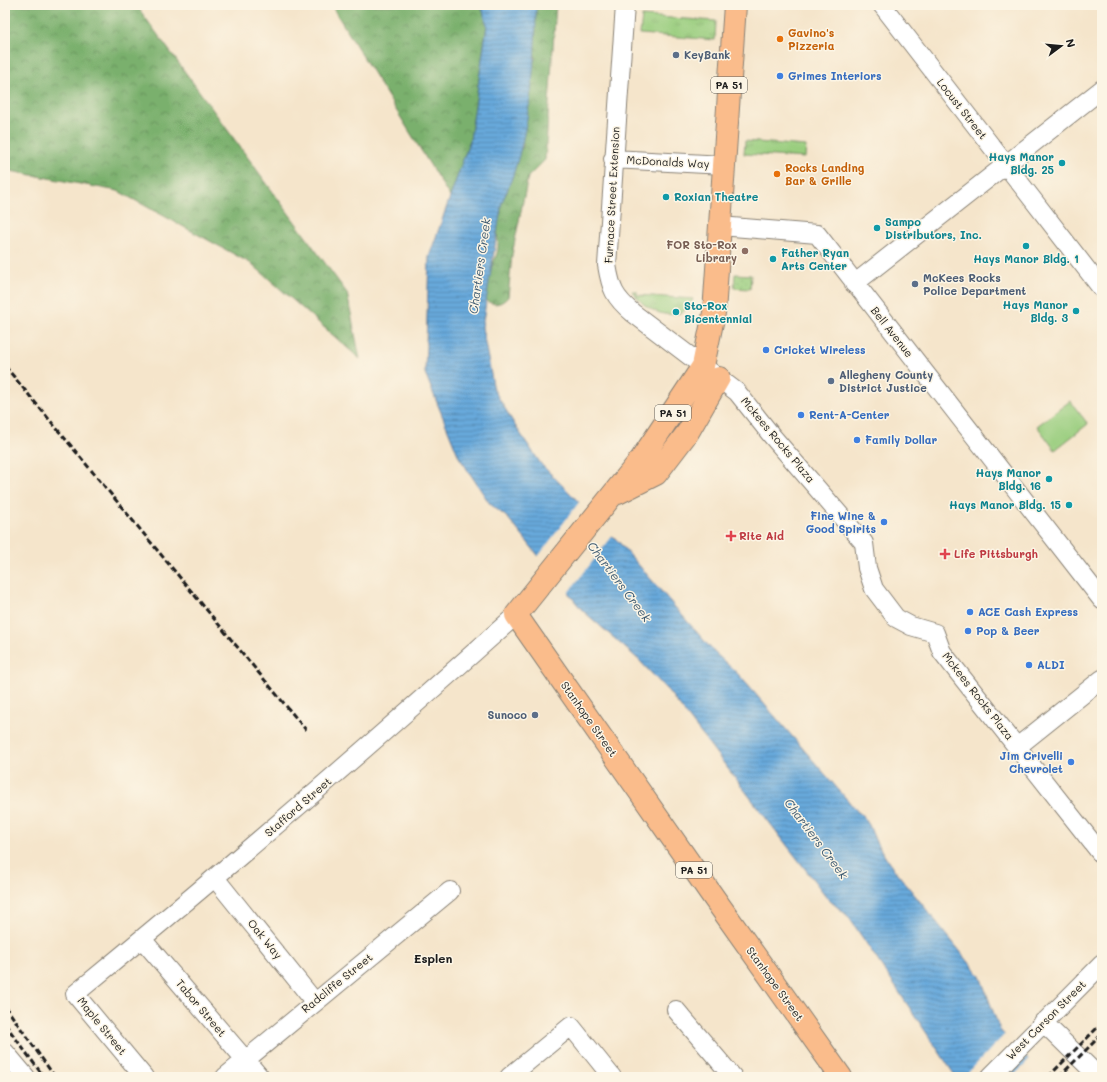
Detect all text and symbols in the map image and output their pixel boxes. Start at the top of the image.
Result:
place label: Gavino's Pizzeria [788,25,835,53]
north arrow [1041,26,1081,66]
marker: Gavino's Pizzeria [775,34,785,44]
text: N [1063,37,1079,49]
place label: KeyBank [684,47,730,62]
marker: KeyBank [671,50,681,60]
place label: Grimes Interiors [788,68,882,83]
marker: Grimes Interiors [775,71,785,81]
street label: Locust Street [934,75,991,142]
road number: PA 51 [711,77,747,93]
street label: Furnace Street Extension [600,126,623,264]
place label: Hays Manor Bldg. 25 [989,149,1055,177]
street label: McDonalds Way [626,152,710,171]
marker: Hays Manor Bldg. 25 [1057,158,1067,168]
place label: Rocks Landing Bar & Grille [785,160,865,188]
marker: Rocks Landing Bar & Grille [772,169,782,179]
place label: Roxian Theatre [674,189,759,204]
marker: Roxian Theatre [661,192,671,202]
place label: Sampo Distributors, Inc. [885,214,982,242]
water label: Chartiers Creek [464,216,494,315]
marker: Sampo Distributors, Inc. [872,223,882,233]
place label: FOR Sto-Rox Library [666,237,737,265]
marker: Hays Manor Bldg. 1 [1021,241,1031,251]
place label: Father Ryan Arts Center [781,245,849,273]
marker: FOR Sto-Rox Library [740,246,750,256]
place label: Hays Manor Bldg. 1 [973,251,1079,266]
marker: Father Ryan Arts Center [768,254,778,264]
place label: McKees Rocks Police Department [923,270,1026,298]
marker: McKees Rocks Police Department [910,279,920,289]
place label: Hays Manor Bldg. 3 [1003,297,1068,325]
place label: Sto-Rox Bicentennial [684,298,752,326]
street label: Bell Avenue [868,303,917,360]
marker: Hays Manor Bldg. 3 [1071,306,1081,316]
marker: Sto-Rox Bicentennial [671,307,681,317]
place label: Cricket Wireless [774,342,866,357]
marker: Cricket Wireless [761,345,771,355]
place label: Allegheny County District Justice [839,367,933,395]
marker: Allegheny County District Justice [826,376,836,386]
street label: Mckees Rocks Plaza [738,394,819,486]
road number: PA 51 [655,405,691,421]
place label: Rent-A-Center [809,407,890,422]
marker: Rent-A-Center [796,410,806,420]
place label: Family Dollar [865,432,937,447]
marker: Family Dollar [852,435,862,445]
place label: Hays Manor Bldg. 16 [976,465,1041,493]
marker: Hays Manor Bldg. 16 [1044,474,1054,484]
place label: Hays Manor Bldg. 15 [949,497,1062,512]
marker: Hays Manor Bldg. 15 [1064,500,1074,510]
place label: Fine Wine & Good Spirits [806,508,876,536]
marker: Fine Wine & Good Spirits [879,517,889,527]
place label: Rite Aid [739,528,784,543]
marker: Rite Aid [726,531,736,541]
water label: Chartiers Creek [584,538,656,625]
place label: Life Pittsburgh [954,546,1038,561]
marker: Life Pittsburgh [939,548,951,560]
place label: ACE Cash Express [978,604,1079,619]
marker: ACE Cash Express [965,607,975,617]
place label: Pop & Beer [976,623,1040,638]
marker: Pop & Beer [963,626,973,636]
street label: Mckees Rocks Plaza [939,649,1018,743]
place label: ALDI [1037,657,1065,672]
marker: ALDI [1024,660,1034,670]
street label: Stanhope Street [558,678,621,760]
place label: Sunoco [488,707,527,722]
marker: Sunoco [530,710,540,720]
place label: Jim Crivelli Chevrolet [1000,748,1063,776]
marker: Jim Crivelli Chevrolet [1066,757,1076,767]
street label: Stafford Street [261,773,334,840]
water label: Chartiers Creek [781,795,853,882]
road number: PA 51 [676,862,712,878]
street label: Oak Way [245,916,286,962]
street label: Stanhope Street [743,943,808,1024]
street label: Radcliffe Street [298,949,375,1016]
district label: Esplen [414,950,452,966]
street label: Tabor Street [173,976,230,1040]
street label: West Carson Street [1003,976,1089,1063]
street label: Maple Street [74,994,131,1058]

